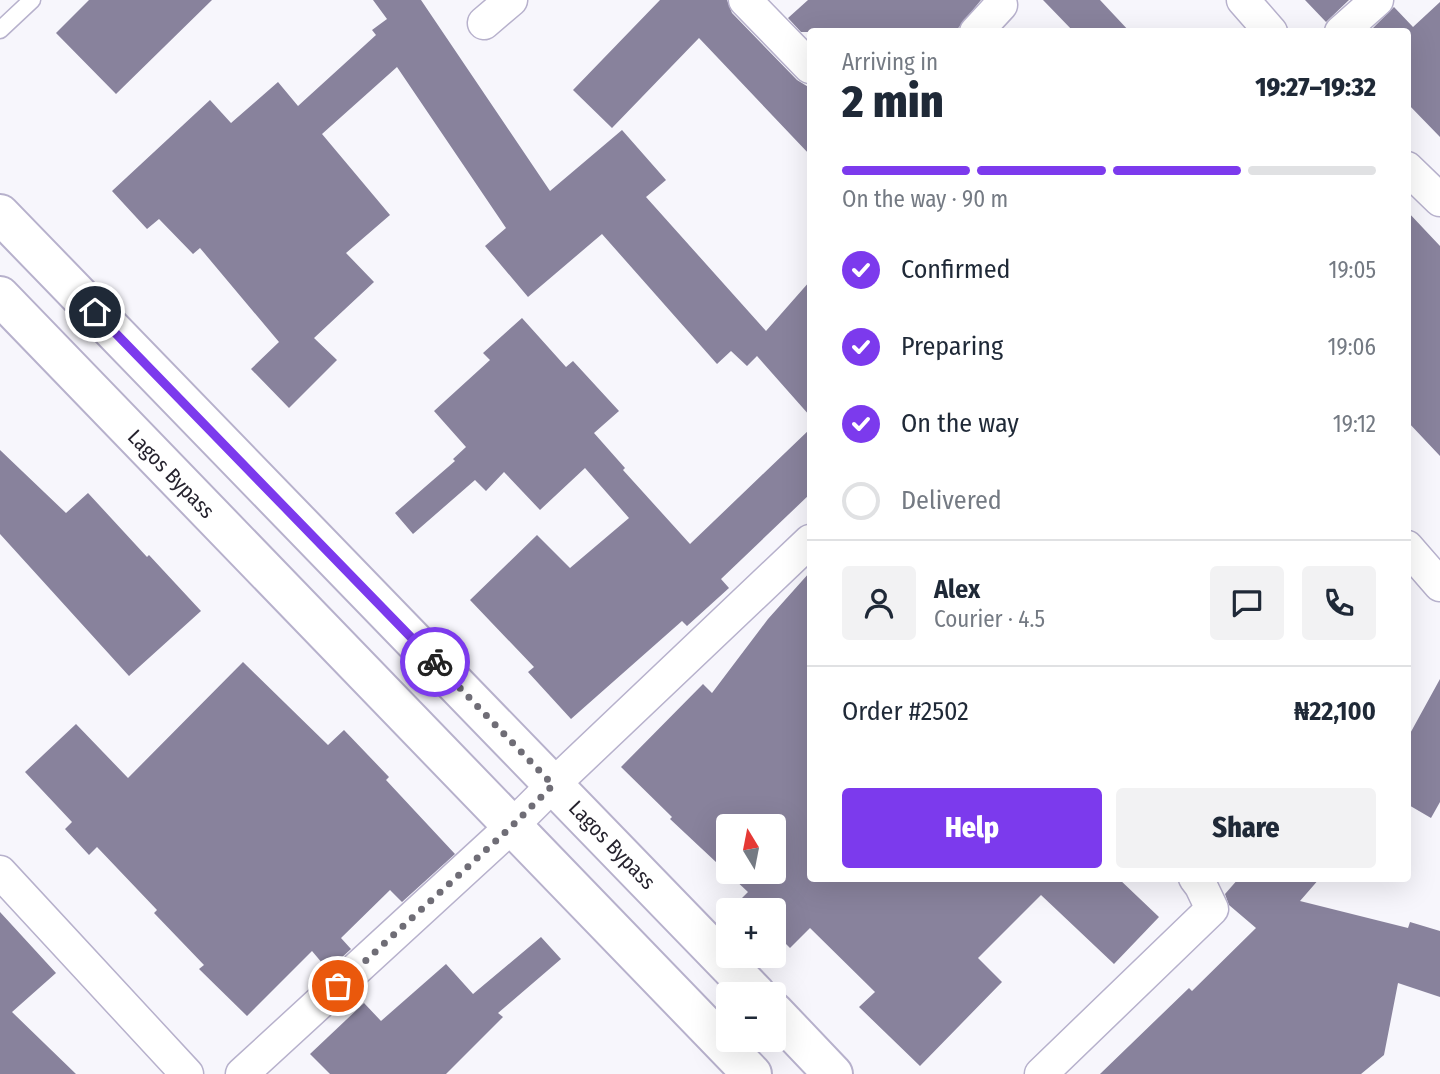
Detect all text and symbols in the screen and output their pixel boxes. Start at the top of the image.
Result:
text: Arriving in [842,48,938,76]
text: 19:27–19:32 [1255,72,1376,103]
text: 2 min [842,74,944,129]
text: On the way · 90 m [842,185,1008,213]
icon: check [842,251,880,289]
text: Confirmed [901,254,1011,285]
text: 19:05 [1328,256,1376,284]
pin [65,282,125,342]
icon: home [76,293,114,331]
icon: check [842,328,880,366]
text: Preparing [901,331,1003,362]
text: 19:06 [1328,333,1376,361]
icon: check [842,405,880,443]
text: On the way [901,408,1019,439]
text: 19:12 [1333,410,1376,438]
street label: Lagos Bypass [122,424,220,524]
text: Delivered [901,485,1002,516]
button: person [842,566,916,640]
button: chat [1210,566,1284,640]
button: phone [1302,566,1376,640]
text: Alex [934,574,980,605]
text: Courier · 4.5 [934,605,1045,633]
courier [400,627,470,697]
icon: bike [416,643,454,681]
text: Order #2502 [842,696,969,727]
text: ₦22,100 [1294,696,1376,727]
button: Help [842,788,1102,868]
button: Share [1116,788,1376,868]
street label: Lagos Bypass [563,795,661,895]
north arrow [716,814,786,884]
map controls [716,814,786,1052]
button: + [716,898,786,968]
pin [308,956,368,1016]
icon: bag [319,967,357,1005]
button: − [716,982,786,1052]

